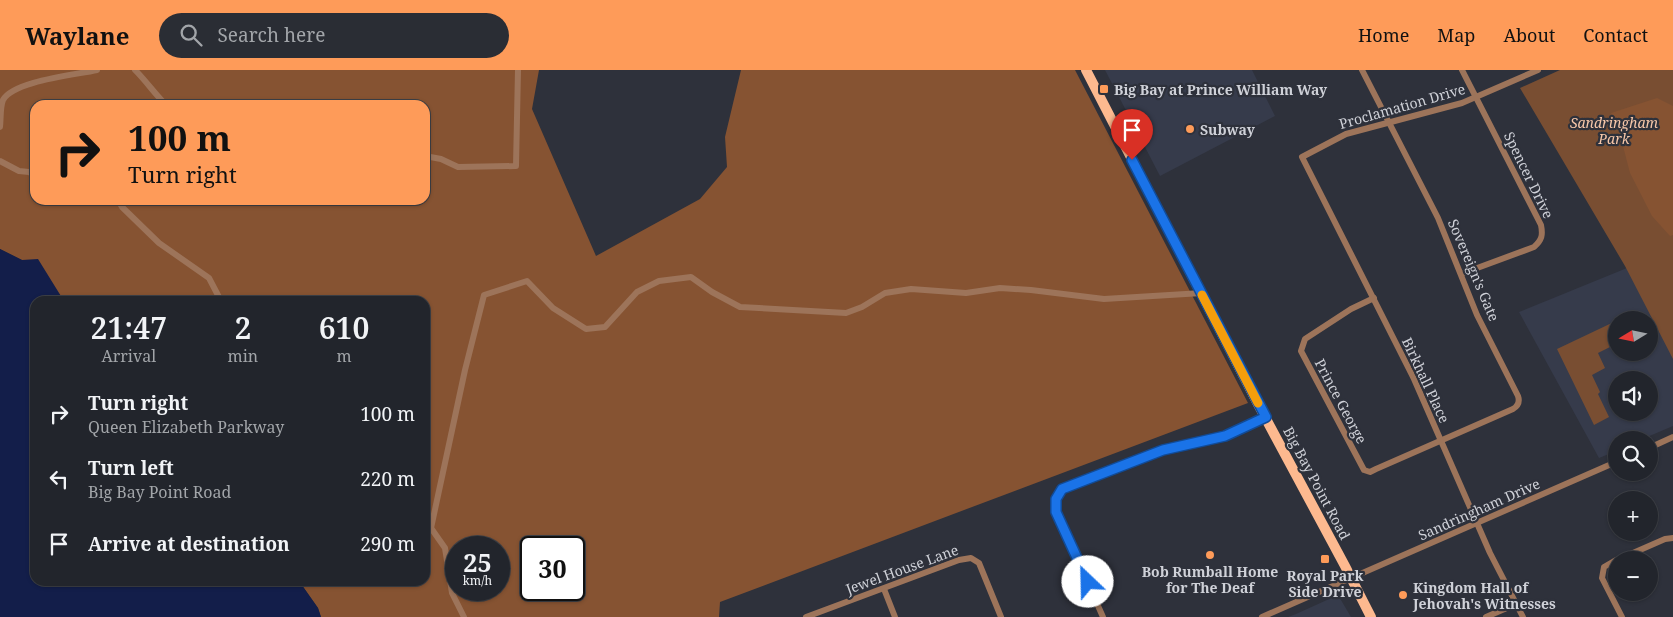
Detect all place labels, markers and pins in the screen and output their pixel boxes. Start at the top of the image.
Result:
place label: Big Bay at Prince William Way [1114,80,1328,99]
marker: Big Bay at Prince William Way [1098,83,1110,95]
pin [1111,109,1153,160]
place label: Subway [1200,120,1256,139]
marker: Subway [1184,123,1196,135]
marker: Bob Rumball Home for The Deaf [1204,549,1216,561]
marker: Royal Park Side Drive [1319,553,1331,565]
place label: Bob Rumball Home for The Deaf [1142,562,1278,597]
place label: Royal Park Side Drive [1287,566,1364,601]
place label: Kingdom Hall of Jehovah's Witnesses [1412,578,1556,613]
marker: Kingdom Hall of Jehovah's Witnesses [1397,589,1409,601]

